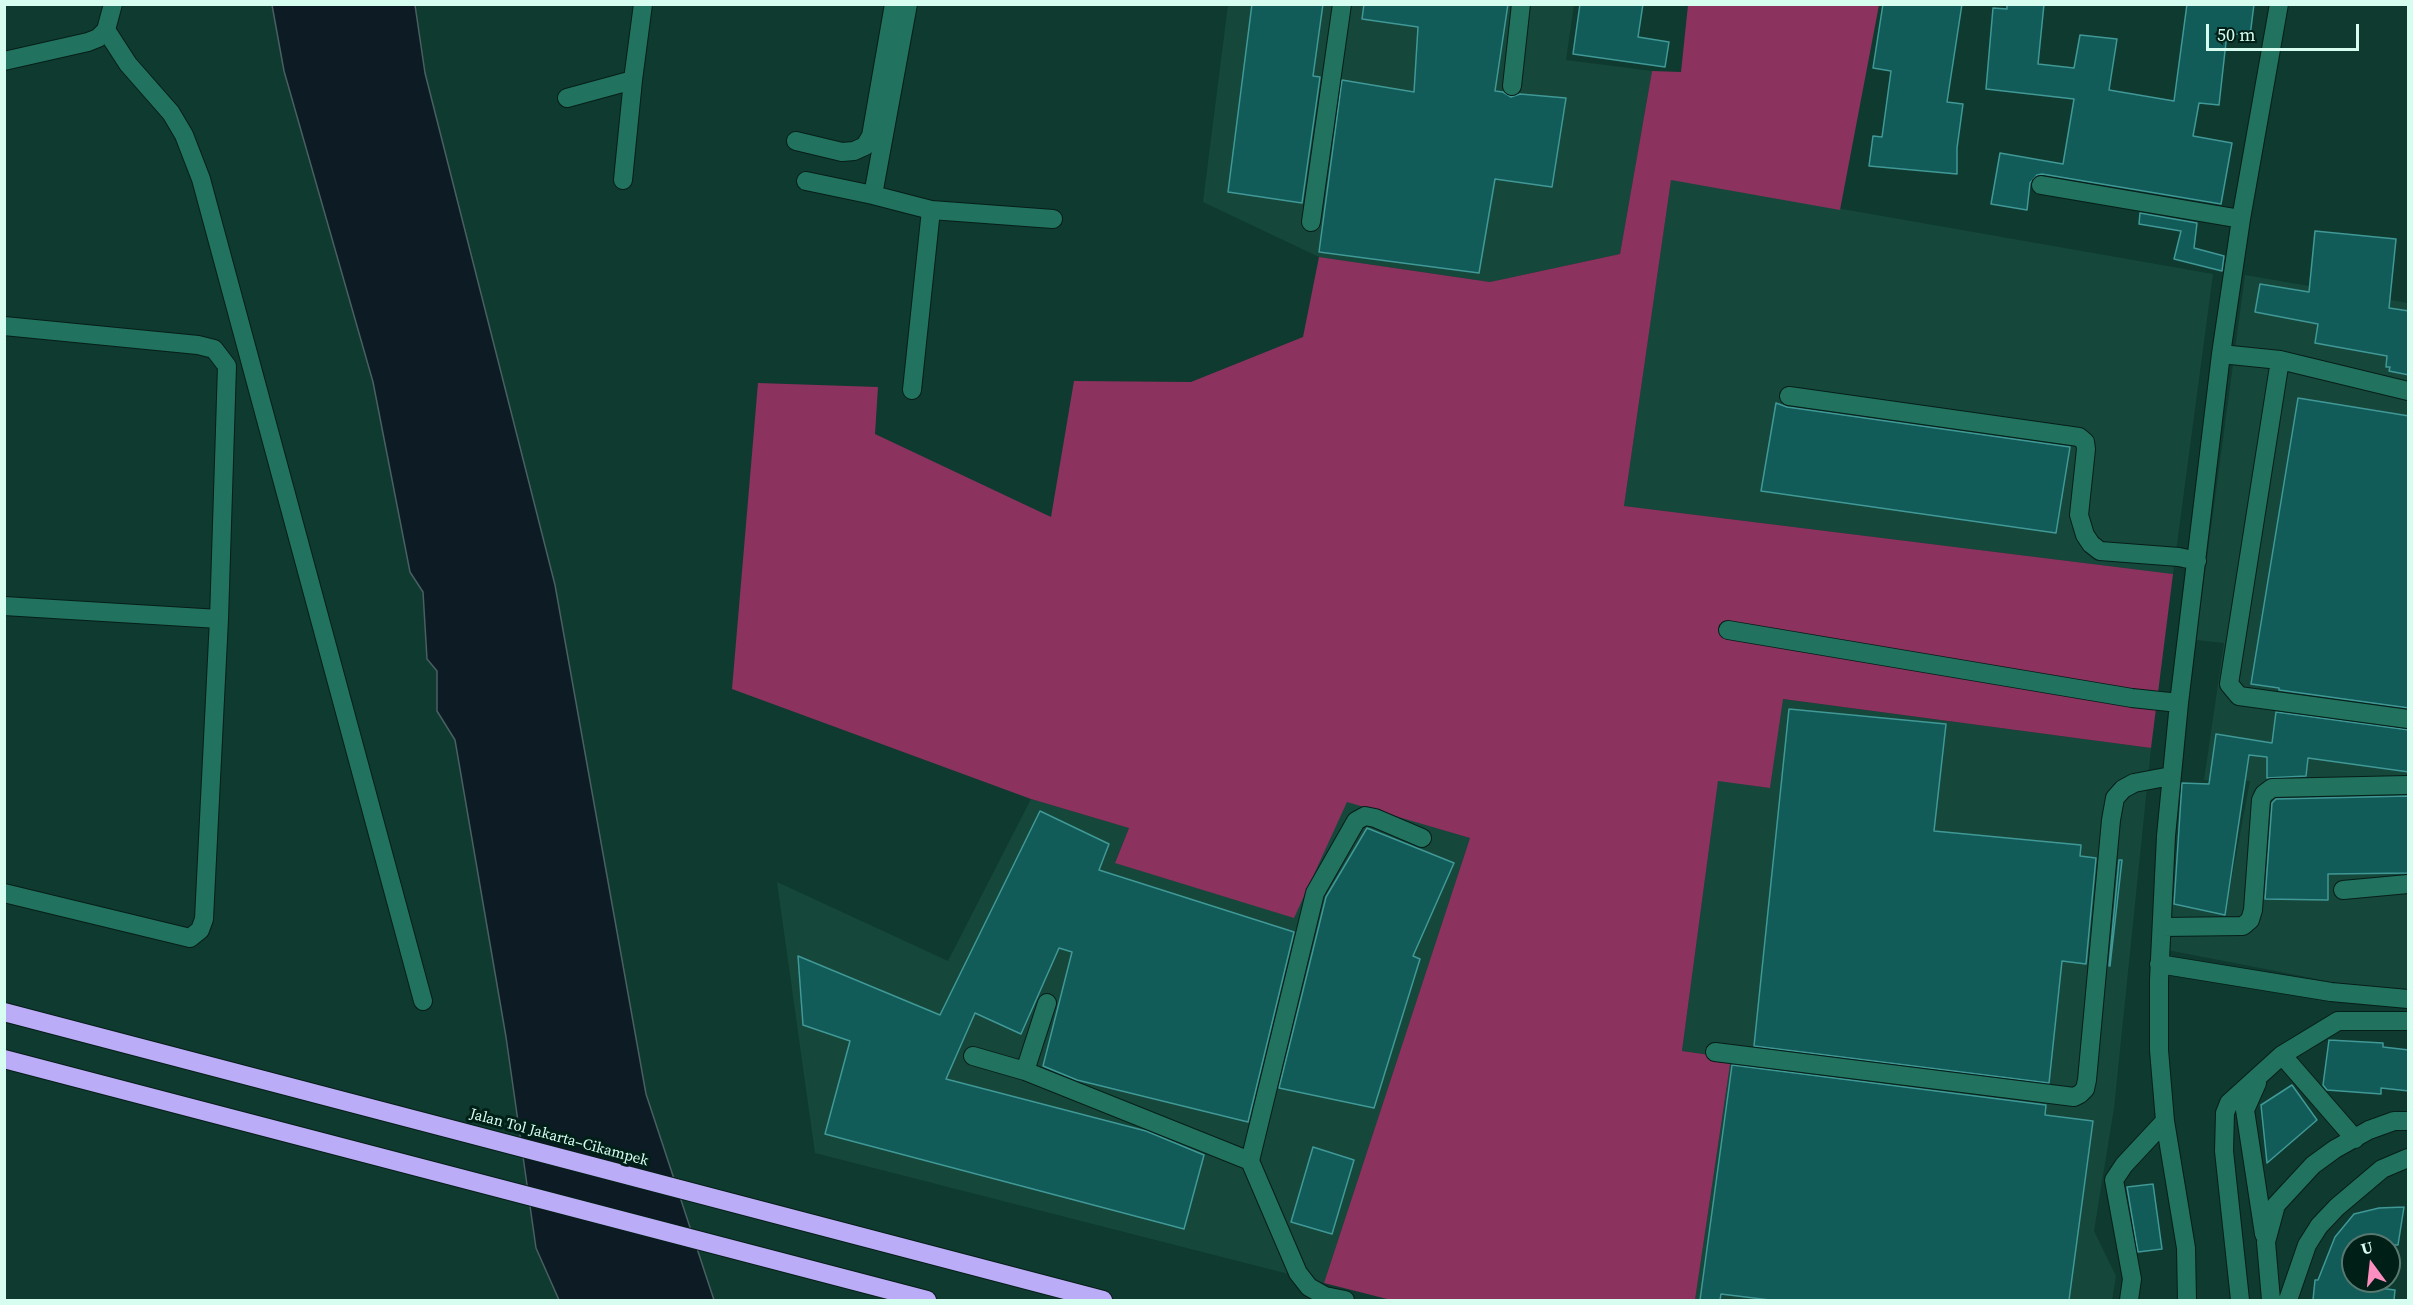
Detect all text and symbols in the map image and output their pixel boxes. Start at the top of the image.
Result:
scale bar [2209,12,2362,50]
text: 50 m [2217,22,2255,47]
street label: Jalan Tol Jakarta–Cikampek [468,1105,650,1171]
north arrow [2341,1233,2401,1293]
text: U [2358,1235,2375,1260]

